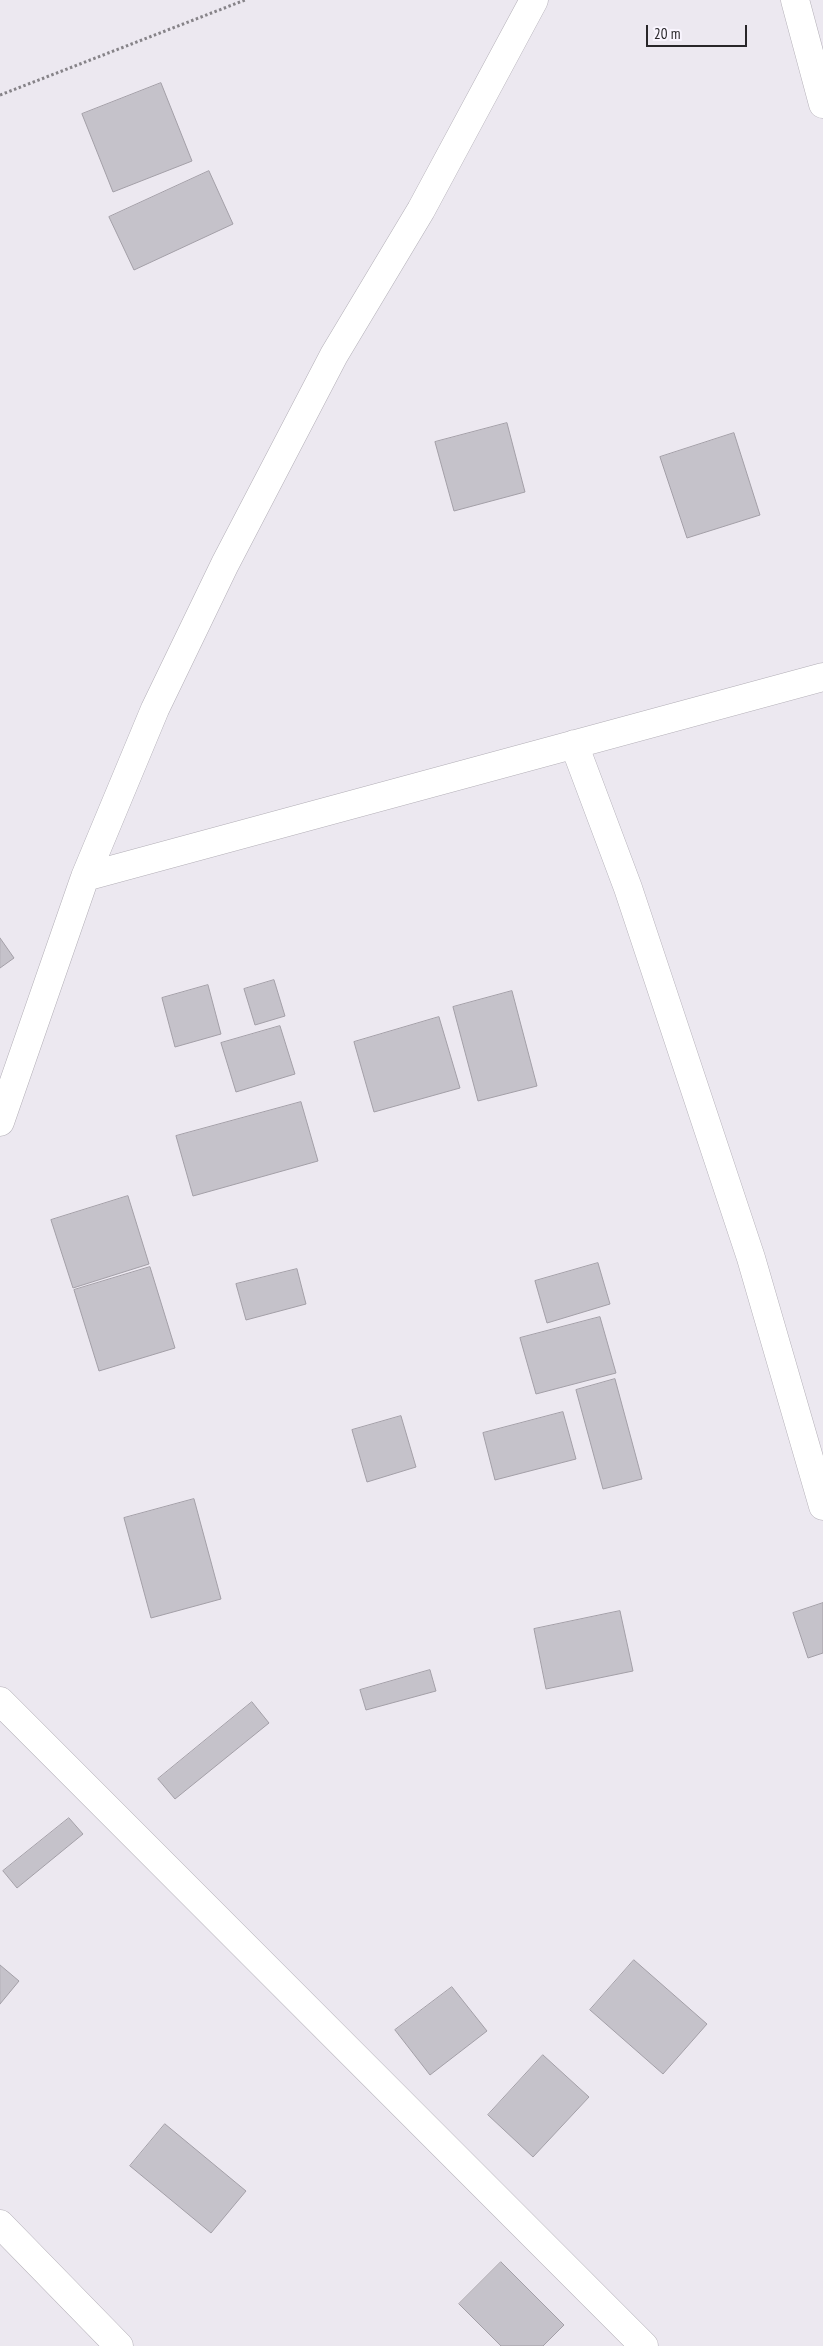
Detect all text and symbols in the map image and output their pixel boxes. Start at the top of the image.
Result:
scale bar [648,15,749,47]
text: 20 m [654,24,680,43]

